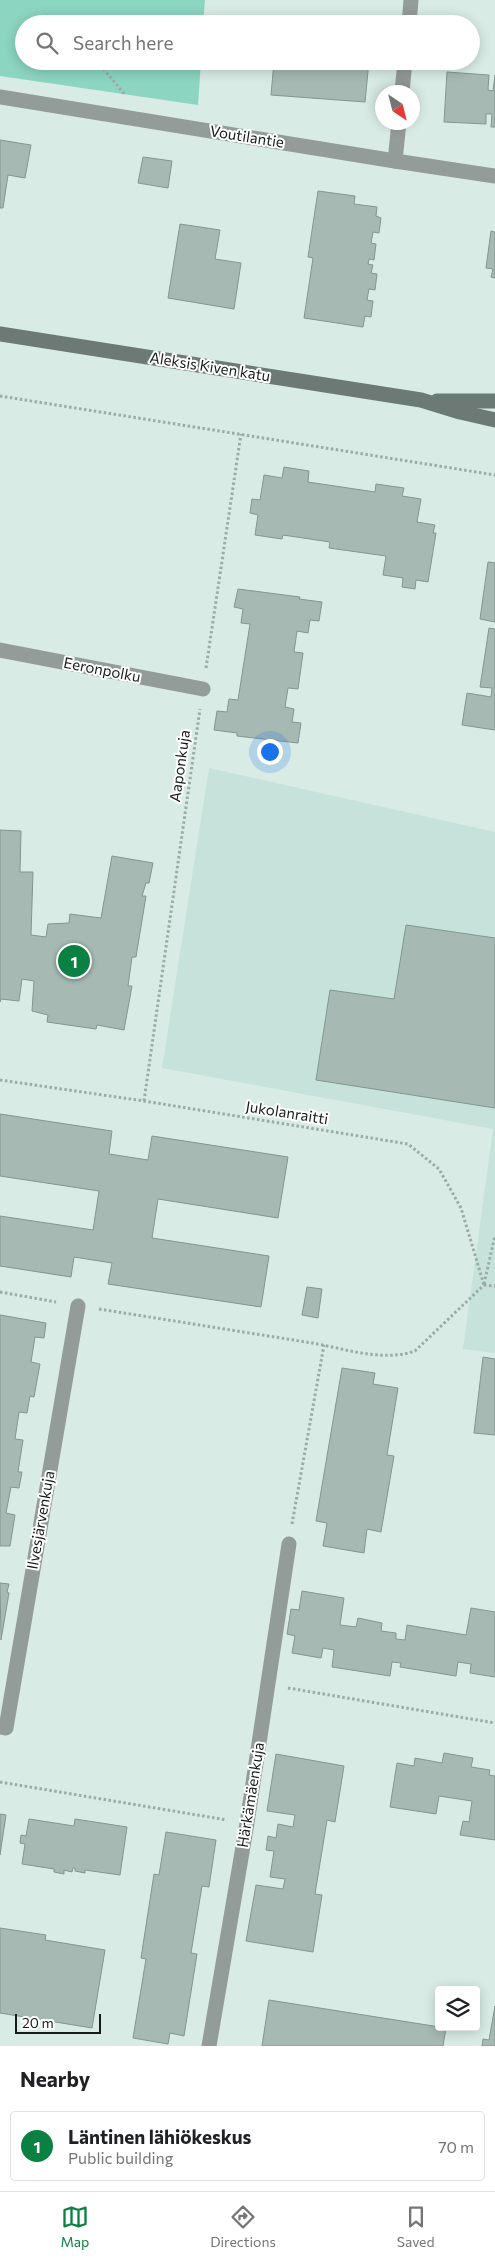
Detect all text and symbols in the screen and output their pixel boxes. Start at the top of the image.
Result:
search box [15,15,480,70]
icon: search [33,29,61,57]
text: Search here [73,31,173,54]
north arrow [375,85,420,130]
street label: Voutilantie [209,121,286,151]
street label: Aleksis Kiven katu [149,348,272,384]
street label: Eeronpolku [62,653,142,685]
street label: Aaponkuja [165,729,193,803]
your location [257,739,283,765]
pin: 1 [58,942,90,980]
street label: Jukolanraitti [245,1097,330,1127]
street label: Ilvesjärvenkuja [22,1469,58,1571]
street label: Härkämäenkuja [233,1741,267,1849]
map controls [435,1986,480,2031]
button: layers [435,1986,480,2031]
scale bar [15,2011,101,2034]
text: 20 m [22,2014,54,2031]
text: Nearby [20,2066,90,2091]
text: Läntinen lähiökeskus [68,2125,251,2148]
text: 1 [33,2137,41,2156]
text: 70 m [438,2137,474,2156]
text: Public building [68,2148,173,2167]
tab: Map [60,2203,89,2250]
tab: Directions [210,2203,276,2250]
tab: Saved [397,2203,435,2250]

